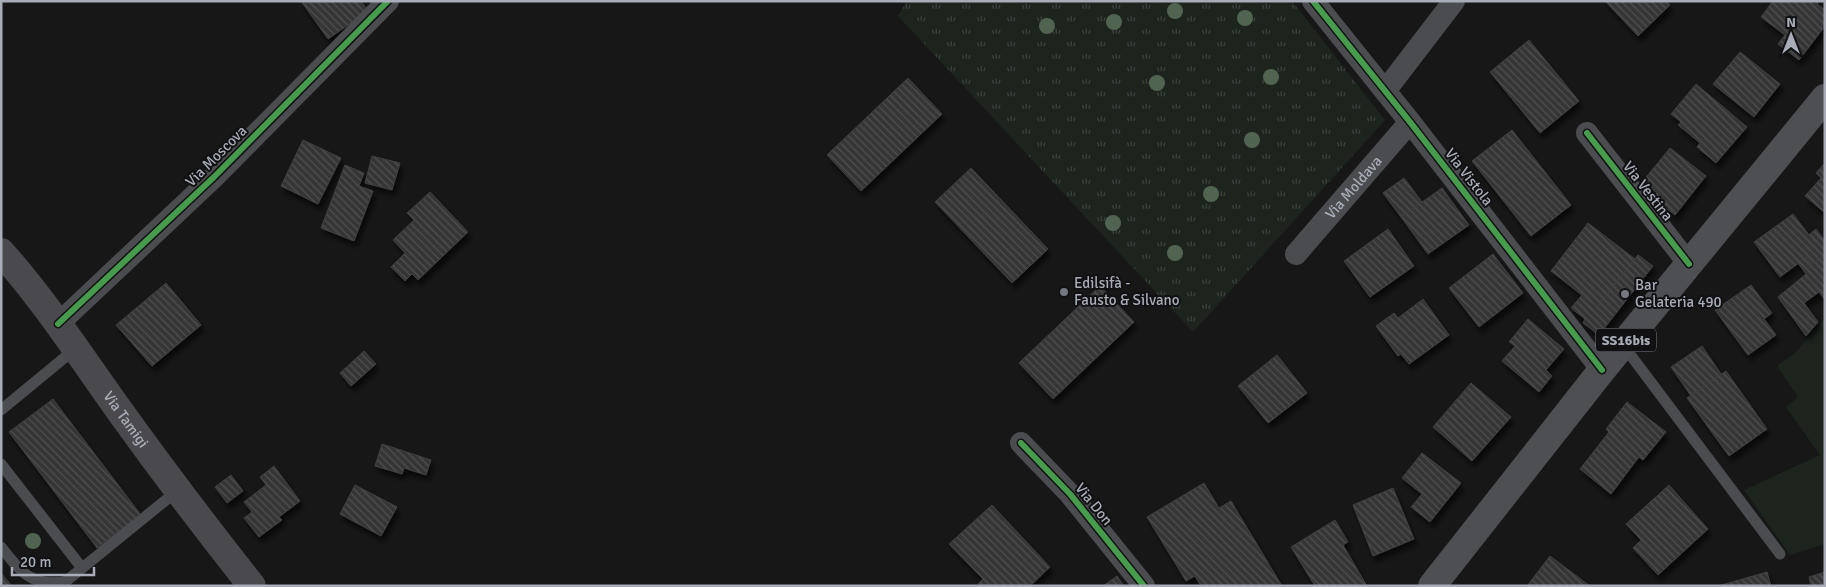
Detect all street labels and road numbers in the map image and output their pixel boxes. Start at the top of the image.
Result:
street label: Via Moscova [182,122,250,190]
street label: Via Vistola [1441,145,1497,209]
street label: Via Moldava [1321,152,1386,223]
street label: Via Vestina [1619,158,1677,224]
road number: SS16bis [1596,328,1656,352]
street label: Via Tamigi [100,388,152,451]
street label: Via Don [1071,479,1117,529]

